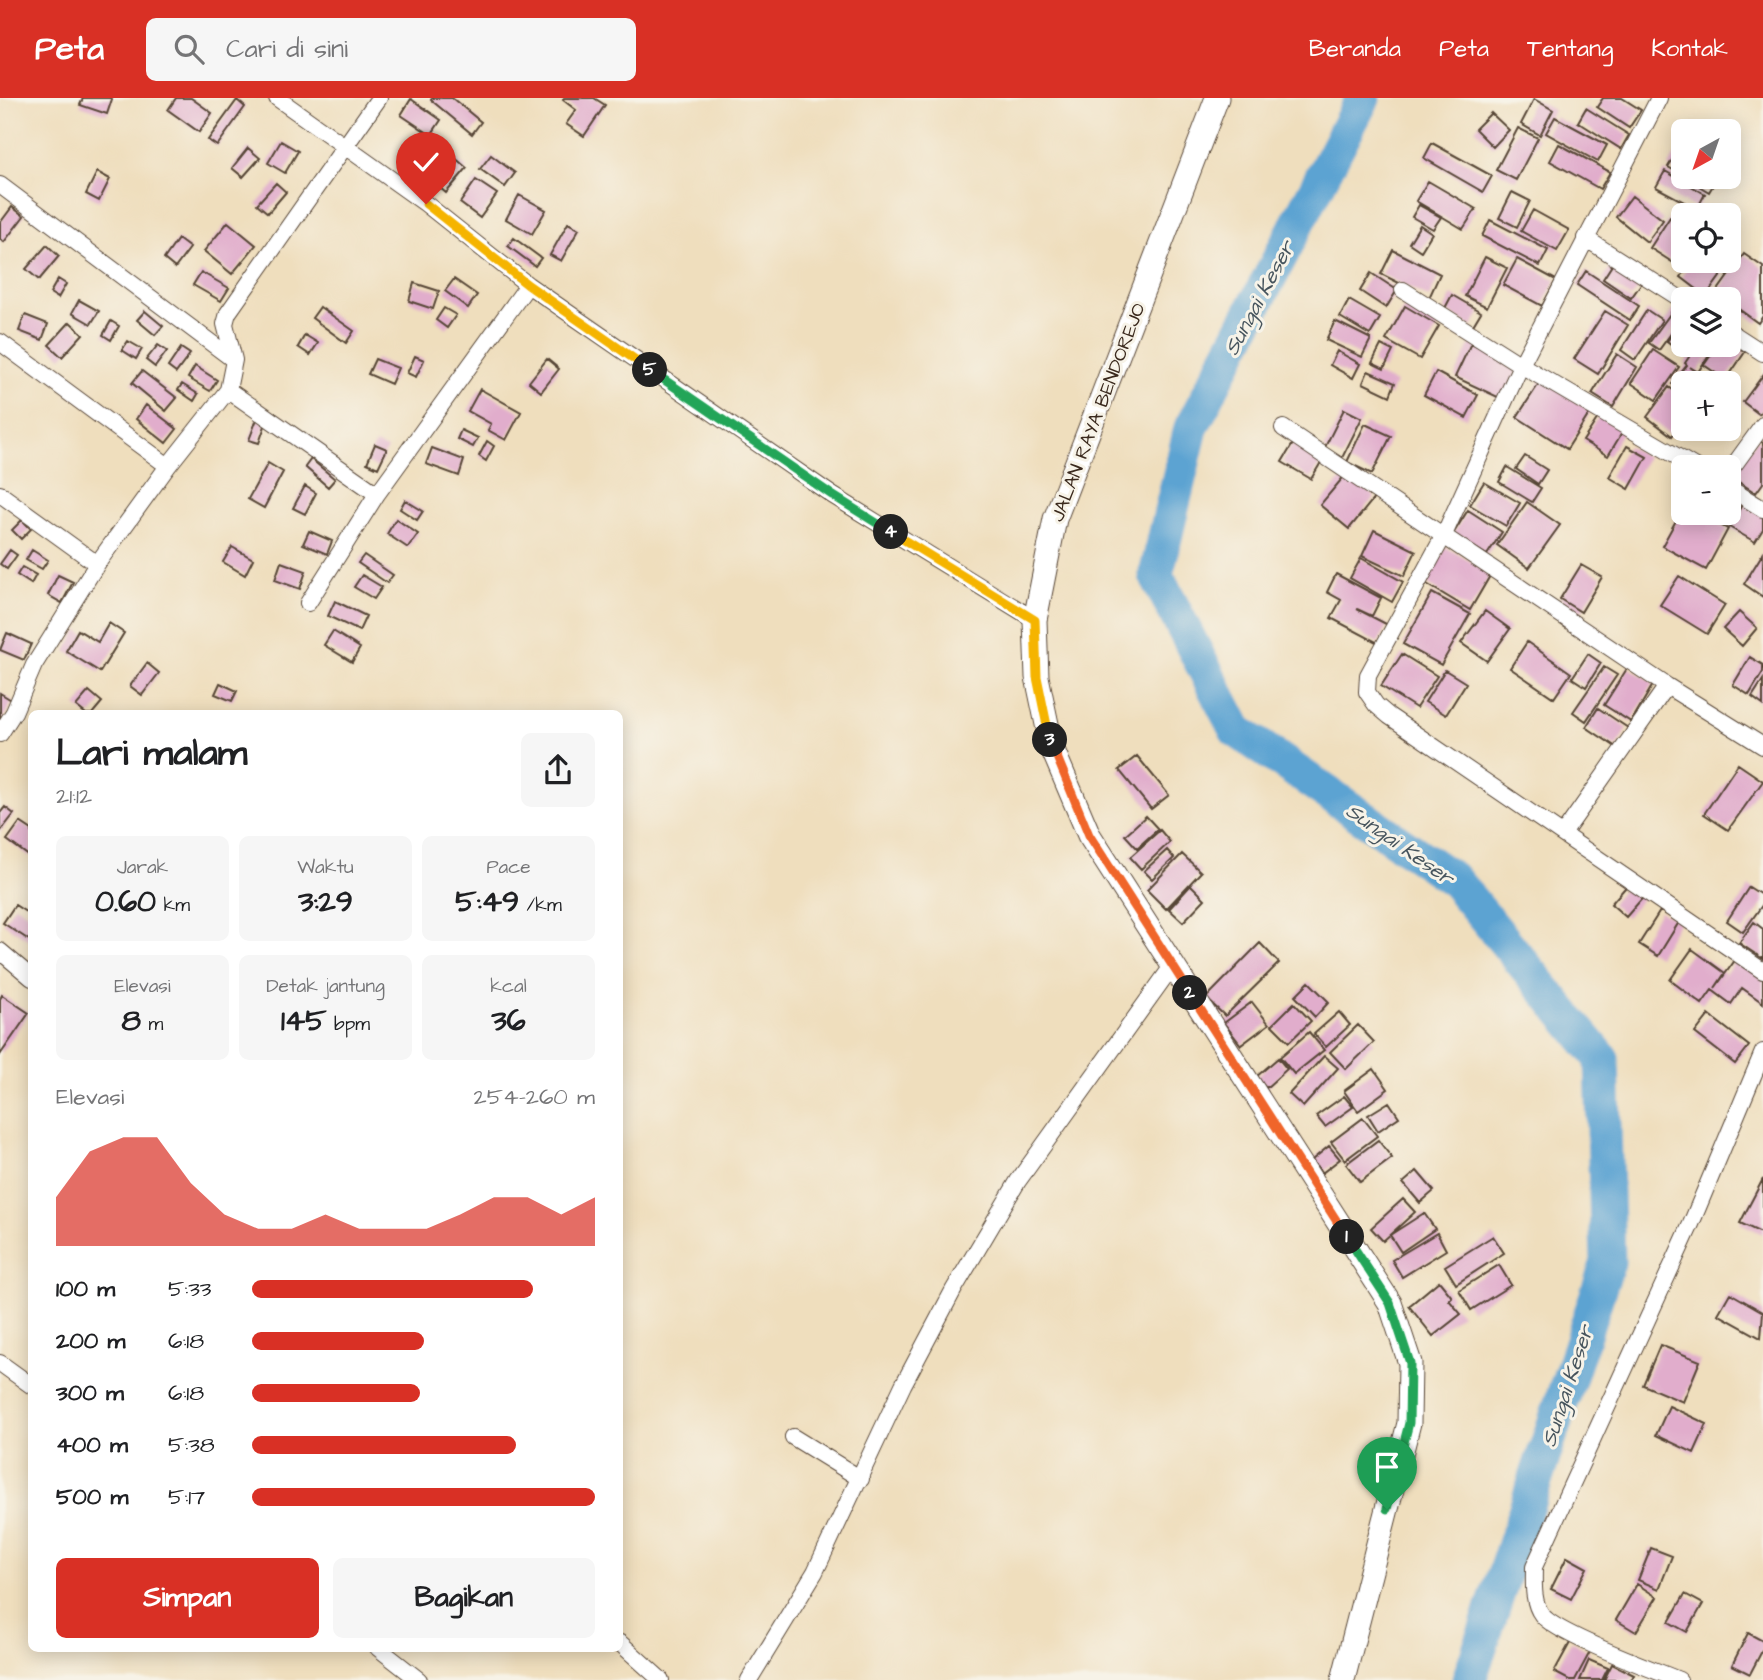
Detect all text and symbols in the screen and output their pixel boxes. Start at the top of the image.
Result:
search box [146,18,636,81]
text: Peta [35,26,104,72]
icon: search [170,30,208,68]
text: Cari di sini [226,31,348,67]
text: Beranda [1309,32,1401,66]
text: Peta [1439,32,1489,66]
text: Tentang [1527,32,1613,66]
text: Kontak [1651,32,1728,66]
north arrow [1671,119,1741,189]
map controls [1671,119,1741,525]
pin [396,132,456,204]
icon: check [407,143,445,181]
button: locate [1671,203,1741,273]
water label: Sungai Keser [1217,234,1304,361]
button: layers [1671,287,1741,357]
street label: JALAN RAYA BENDOREJO [1044,299,1153,526]
pin: 5 [632,352,668,388]
text: 5 [643,356,656,383]
button: + [1671,371,1741,441]
button: − [1671,455,1741,525]
pin: 4 [874,514,908,550]
text: 4 [884,518,897,545]
pin: 3 [1032,722,1068,758]
text: 3 [1045,726,1054,753]
text: Lari malam [56,728,247,780]
button: share [521,733,595,807]
text: 21:12 [56,780,92,812]
water label: Sungai Keser [1339,797,1461,894]
text: Jarak [117,854,168,881]
text: Waktu [297,854,354,881]
text: Pace [486,854,531,881]
text: 0.60 [95,881,156,923]
text: 3:29 [298,881,353,923]
text: 5:49 [455,881,519,923]
text: km [156,892,190,919]
text: /km [519,892,562,919]
text: Elevasi [114,973,171,1000]
text: Detak jantung [266,973,385,1000]
text: kcal [490,973,527,1000]
pin: 2 [1172,976,1208,1010]
text: 2 [1184,979,1195,1006]
text: 8 [122,1000,141,1042]
text: 145 [281,1000,326,1042]
text: 36 [491,1000,526,1042]
text: m [141,1011,163,1038]
text: bpm [326,1011,370,1038]
text: Elevasi [56,1081,124,1113]
text: 254–260 m [474,1081,595,1113]
pin: 1 [1330,1220,1364,1254]
text: 1 [1345,1223,1348,1250]
text: 100 m [56,1273,115,1305]
text: 5:33 [168,1273,212,1305]
water label: Sungai Keser [1534,1320,1602,1451]
text: 200 m [56,1325,125,1357]
text: 6:18 [168,1325,204,1357]
text: 300 m [56,1377,124,1409]
text: 6:18 [168,1377,204,1409]
text: 400 m [56,1429,128,1461]
text: 5:38 [168,1429,215,1461]
pin [1357,1437,1417,1509]
icon: arrive [1368,1448,1406,1486]
text: 500 m [56,1481,128,1513]
text: 5:17 [168,1481,205,1513]
button: Simpan [56,1558,319,1638]
button: Bagikan [333,1558,595,1638]

